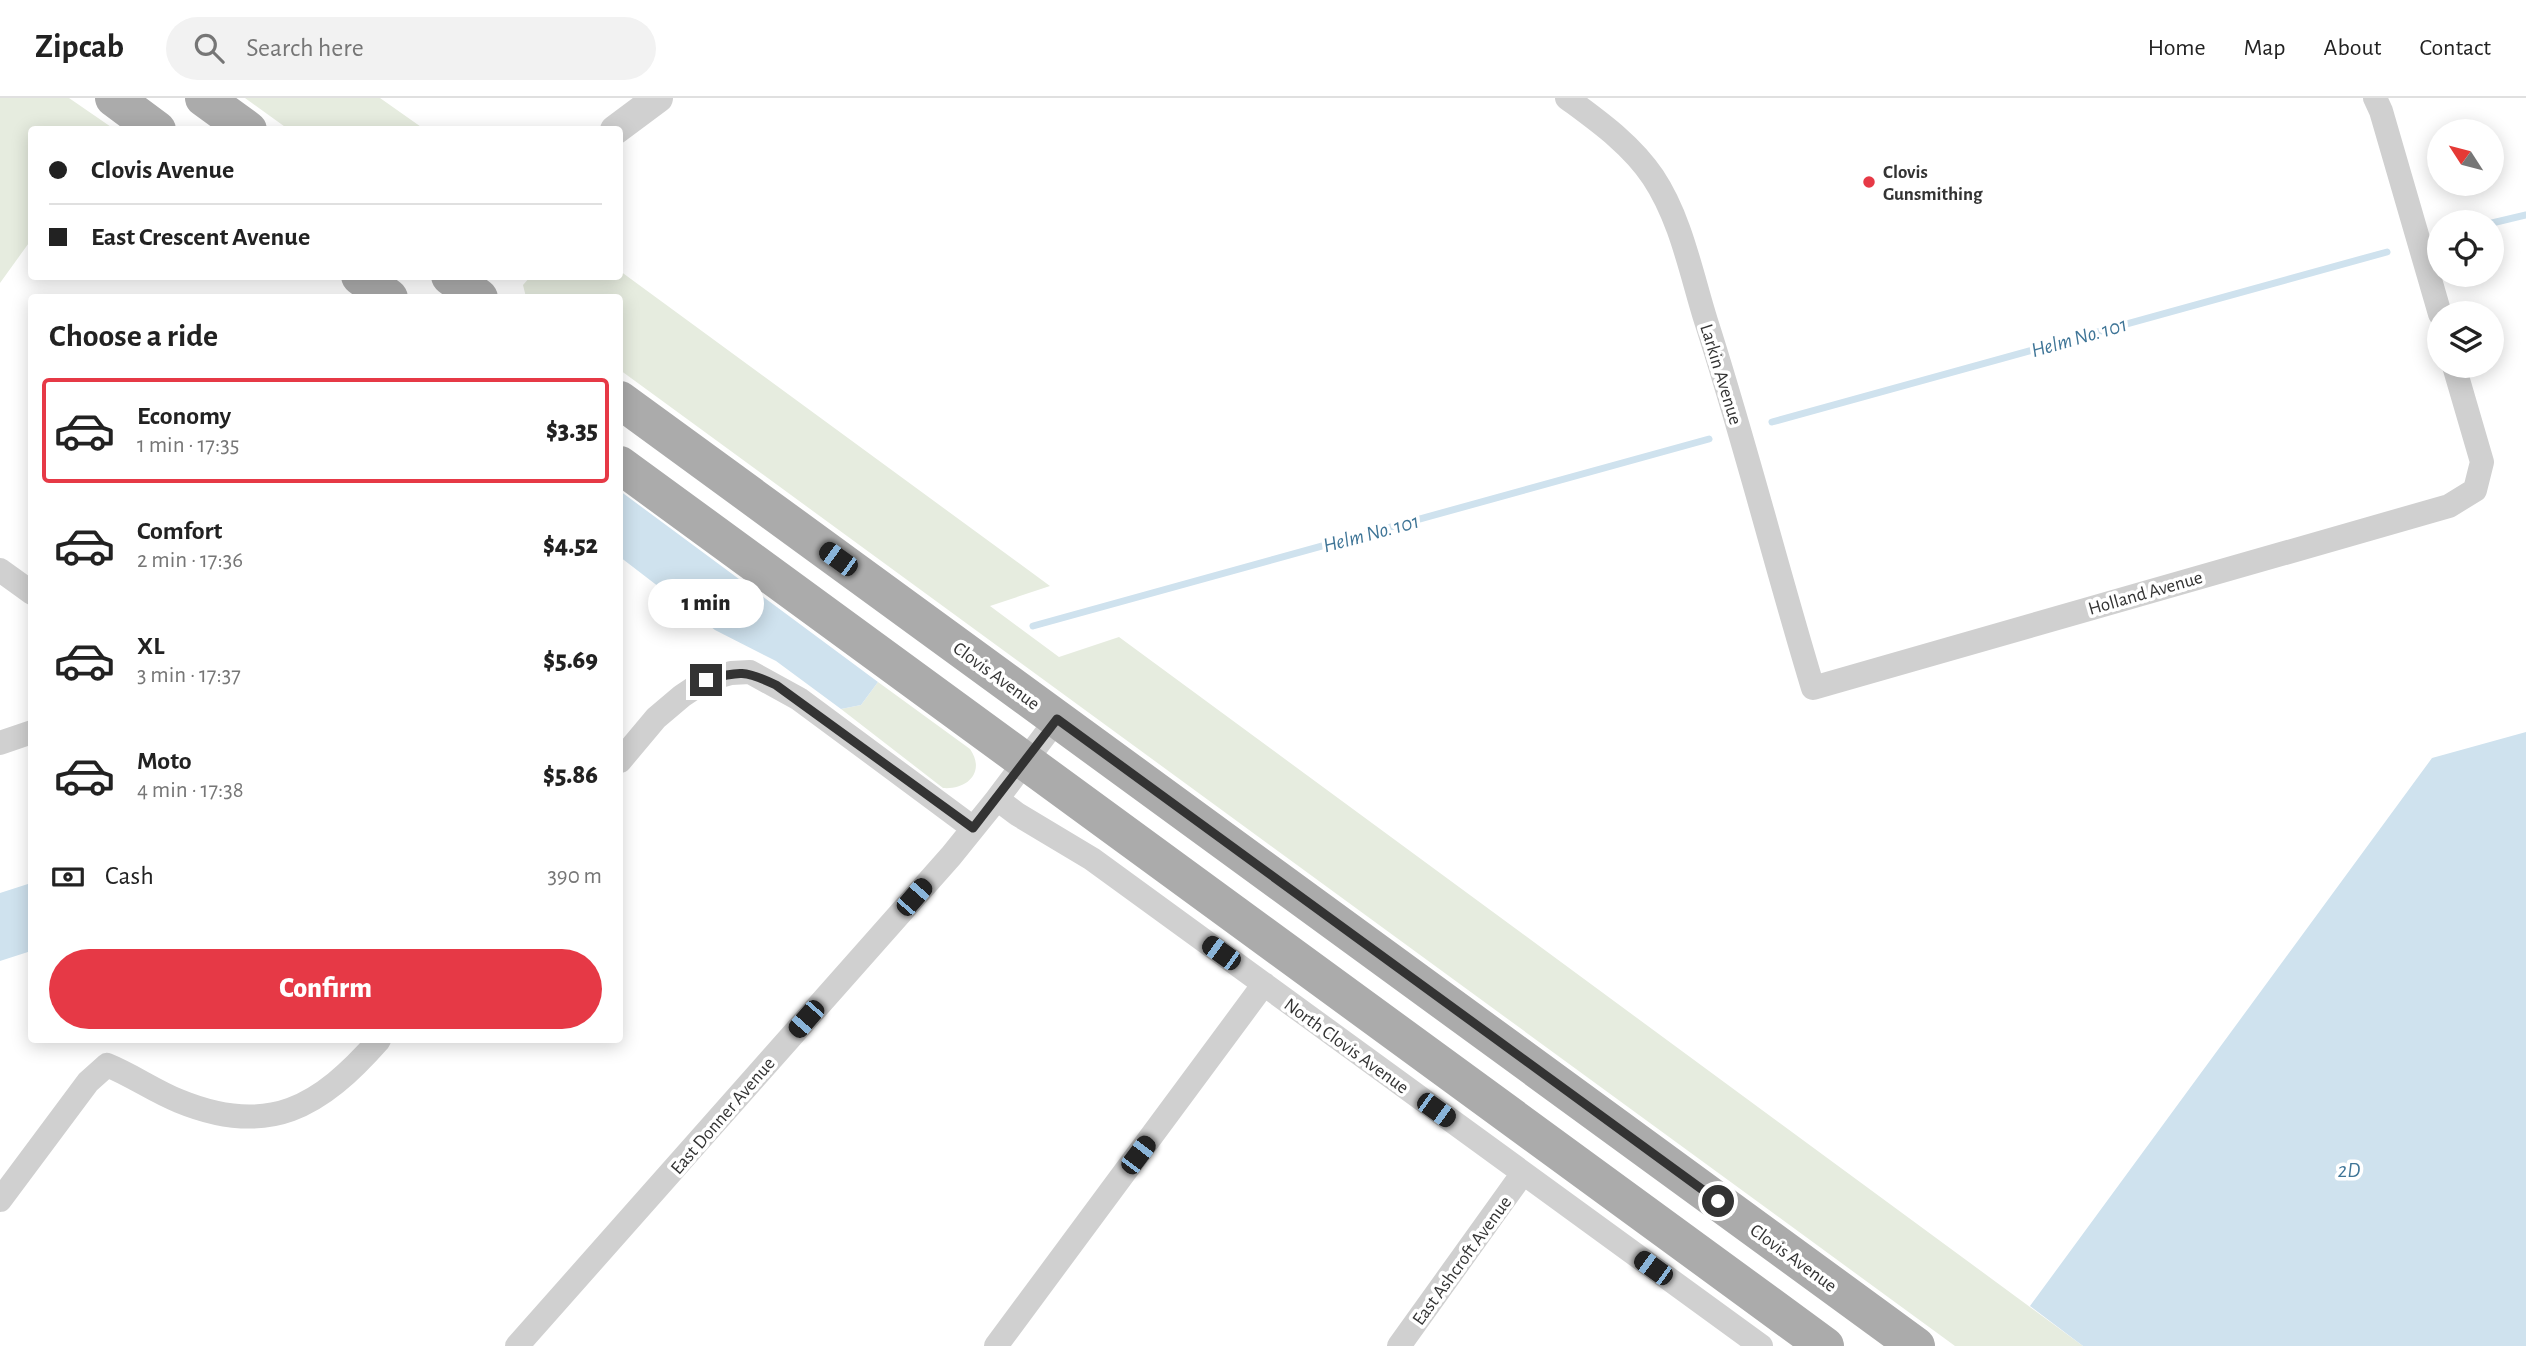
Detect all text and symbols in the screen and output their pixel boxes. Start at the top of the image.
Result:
search box [166,17,656,80]
icon: search [190,29,228,67]
text: Zipcab [35,31,124,64]
text: Search here [246,35,364,61]
text: Home [2148,36,2206,60]
text: Map [2244,36,2286,60]
text: About [2324,36,2381,60]
text: Contact [2419,36,2491,60]
north arrow [2427,119,2504,196]
map controls [2427,119,2504,378]
text: Clovis Avenue [91,157,234,183]
place label: Clovis Gunsmithing [1883,163,1983,204]
marker: Clovis Gunsmithing [1861,174,1877,190]
button: locate [2427,210,2504,287]
text: East Crescent Avenue [91,224,310,250]
button: layers [2427,301,2504,378]
water label: Helm No. 101 [2029,314,2129,361]
text: Choose a ride [49,320,218,352]
street label: Larkin Avenue [1696,322,1745,427]
icon: car [53,399,116,462]
text: Economy [137,403,231,429]
text: $3.35 [546,417,598,443]
text: 1 min · 17:35 [137,434,239,457]
water label: Helm No. 101 [1321,511,1422,556]
icon: car [53,514,116,577]
text: Comfort [137,518,222,544]
text: $4.52 [543,532,598,558]
car [815,538,862,580]
text: 2 min · 17:36 [137,549,243,572]
street label: Holland Avenue [2086,568,2205,619]
callout: 1 min [648,578,764,628]
text: 1 min [682,592,730,615]
icon: car [53,629,116,692]
text: XL [137,633,164,659]
street label: Clovis Avenue [949,639,1043,714]
text: $5.69 [543,647,598,673]
text: 3 min · 17:37 [137,664,241,687]
route end [690,664,722,696]
icon: car [53,744,116,807]
text: Moto [137,748,192,774]
text: $5.86 [543,762,598,788]
text: 4 min · 17:38 [137,779,244,802]
icon: cash [49,858,87,896]
text: Cash [105,863,154,889]
text: 390 m [547,865,602,888]
car [893,874,936,920]
car [1198,932,1245,974]
button: Confirm [49,949,602,1029]
street label: North Clovis Avenue [1280,995,1412,1098]
car [785,996,828,1042]
street label: East Donner Avenue [667,1054,779,1178]
car [1413,1089,1460,1131]
car [1117,1132,1160,1178]
water label: 2D [2338,1160,2360,1181]
route start [1702,1185,1734,1217]
street label: East Ashcroft Avenue [1409,1193,1515,1329]
street label: Clovis Avenue [1746,1221,1840,1296]
car [1630,1247,1677,1289]

